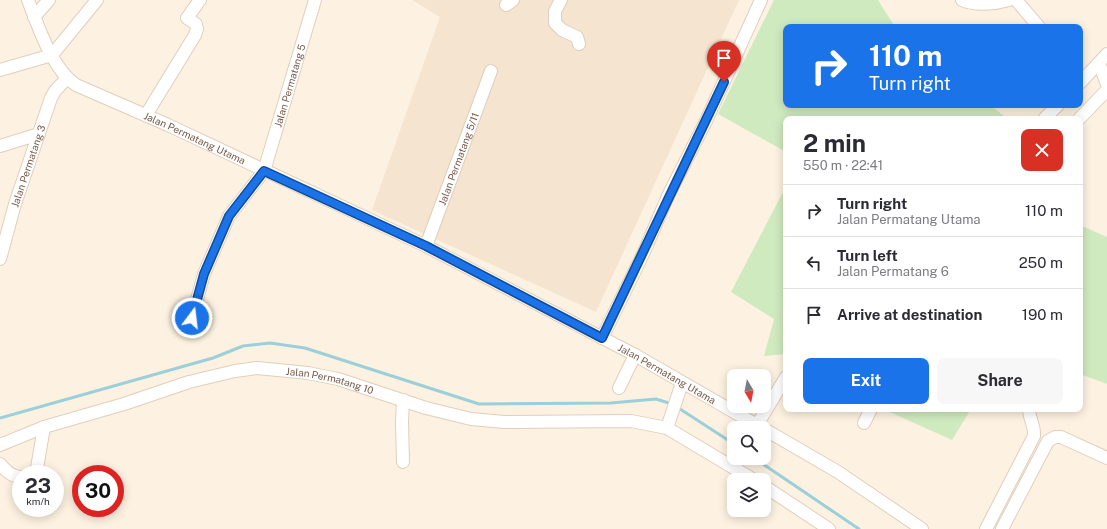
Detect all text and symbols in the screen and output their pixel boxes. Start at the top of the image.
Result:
text: 110 m [869,39,942,72]
icon: right [803,40,855,92]
pin [707,41,741,82]
street label: Jalan Permatang 5 [271,42,308,129]
icon: arrive [713,47,735,69]
text: Turn right [869,73,951,94]
street label: Jalan Permatang Utama [142,109,247,167]
street label: Jalan Permatang 5/11 [436,111,481,207]
street label: Jalan Permatang 3 [8,123,47,209]
text: 2 min [803,129,866,157]
button: close [1021,129,1063,171]
text: 550 m · 22:41 [803,158,883,173]
text: Turn right [837,195,907,212]
icon: right [803,200,825,222]
text: 110 m [1025,202,1063,219]
text: Jalan Permatang Utama [837,212,981,227]
text: Turn left [837,247,898,264]
icon: left [803,252,825,274]
text: 250 m [1019,254,1063,271]
text: Jalan Permatang 6 [837,264,949,279]
position arrow [171,297,213,339]
icon: arrive [803,304,825,326]
text: Arrive at destination [837,306,982,323]
text: 190 m [1022,306,1063,323]
street label: Jalan Permatang Utama [616,341,718,406]
button: Exit [803,358,929,404]
button: Share [937,358,1063,404]
street label: Jalan Permatang 10 [285,365,375,396]
north arrow [727,369,771,413]
map controls [727,369,771,517]
button: search [727,421,771,465]
speed limit sign: 30 [72,465,124,517]
button: layers [727,473,771,517]
text: 23 [25,474,51,498]
text: km/h [26,495,50,507]

